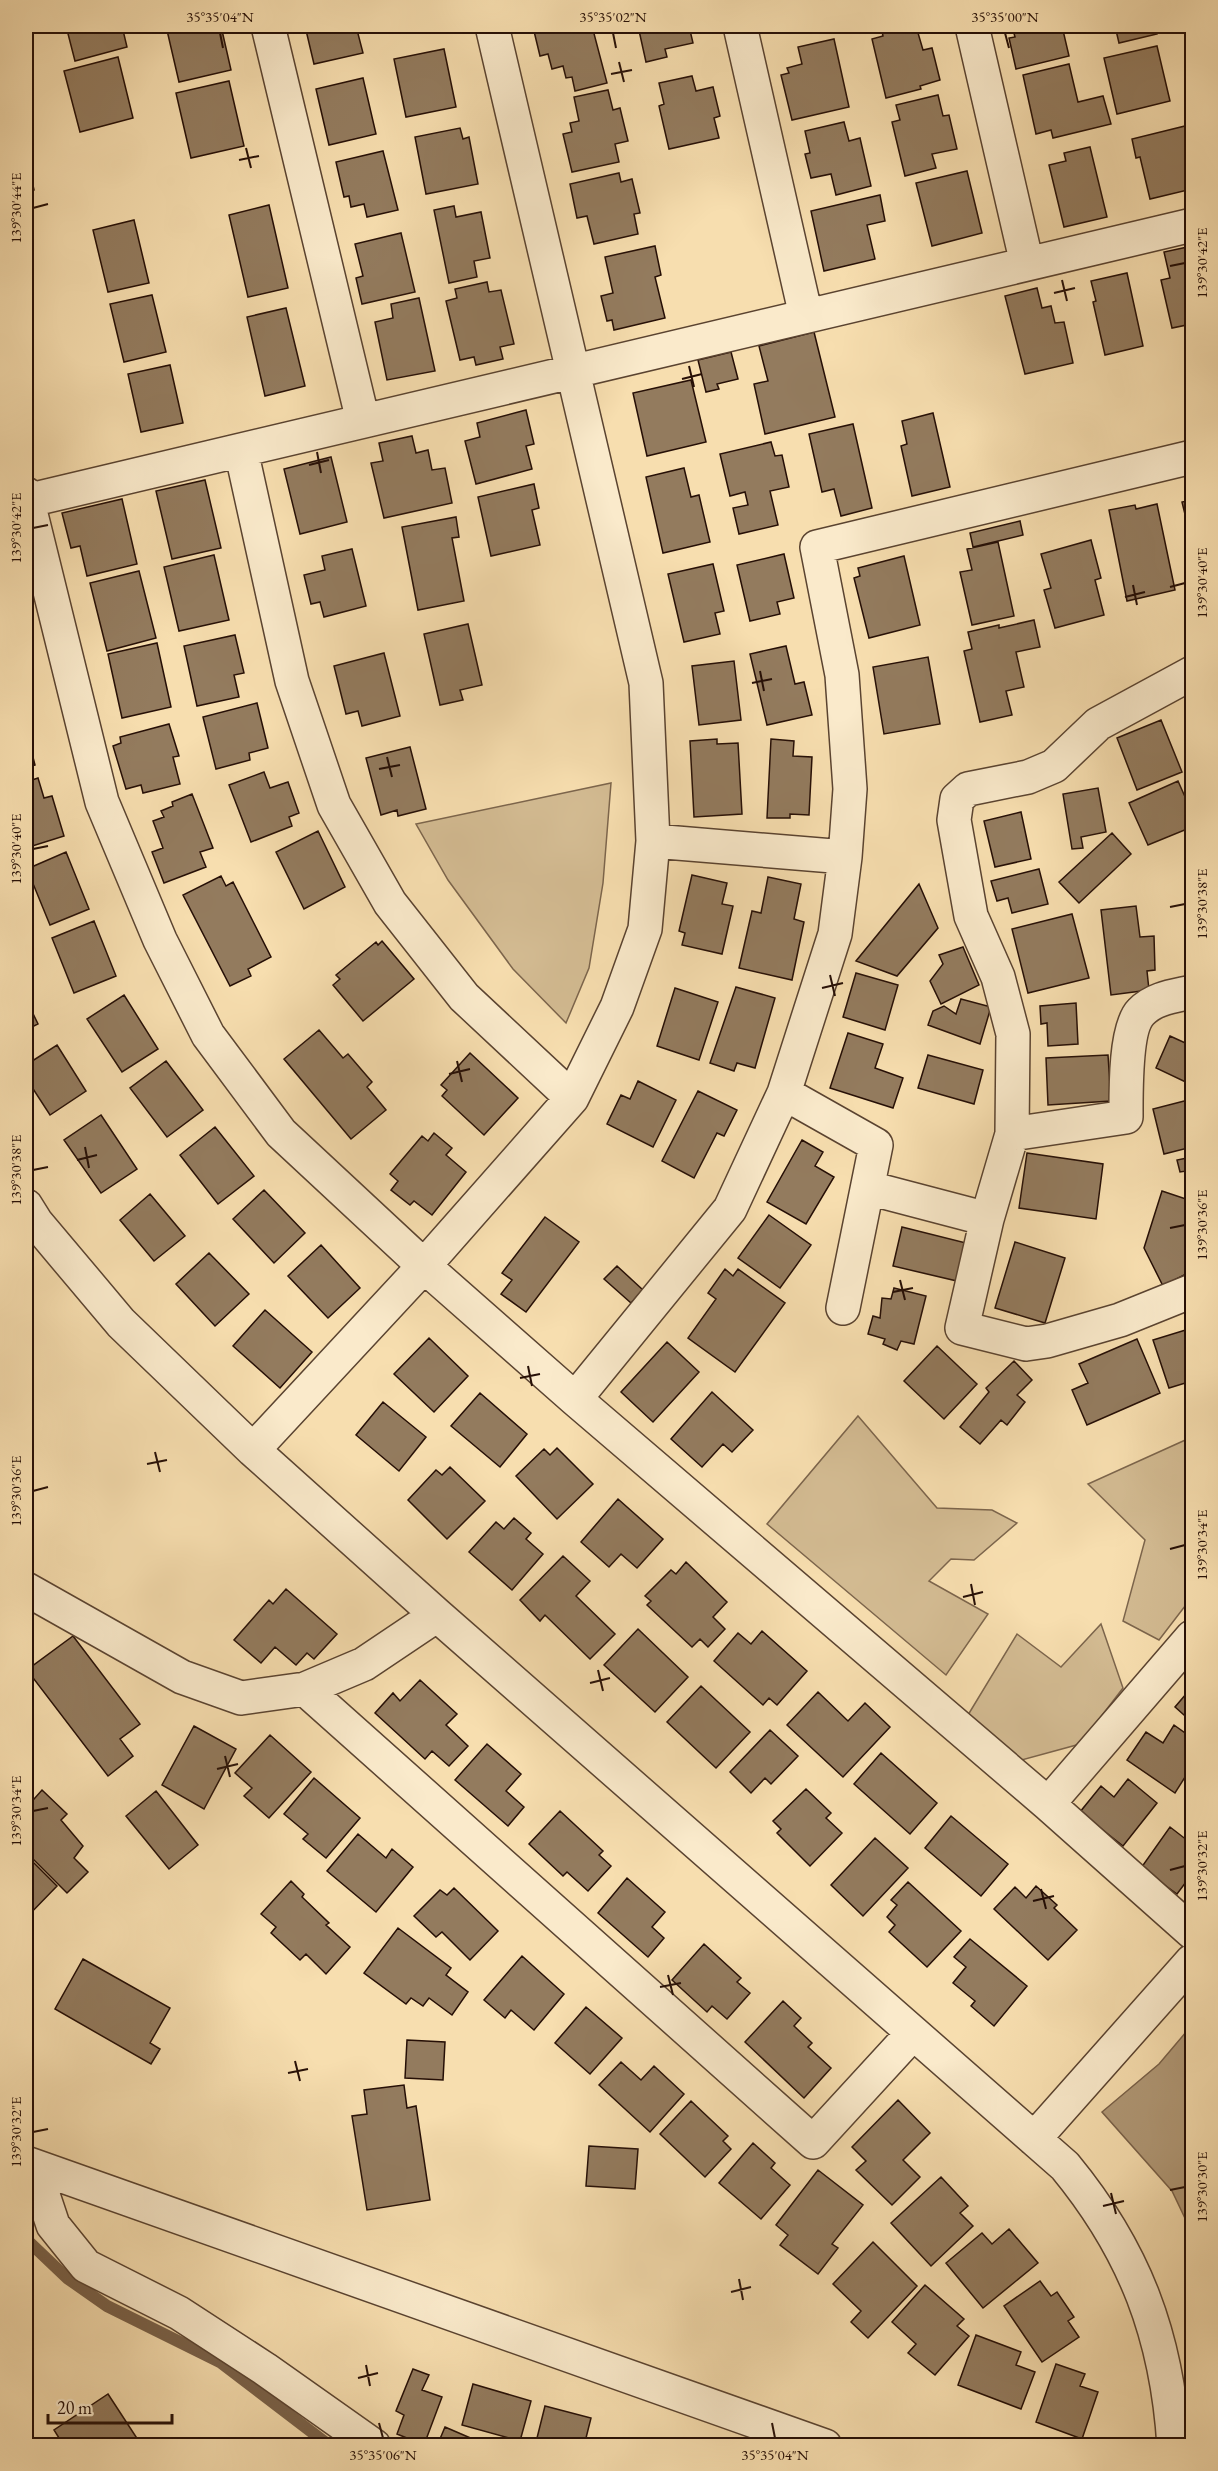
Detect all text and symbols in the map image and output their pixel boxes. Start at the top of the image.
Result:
text: 35°35'04"N [186,7,254,26]
text: 35°35'02"N [579,7,647,26]
text: 35°35'00"N [971,7,1039,26]
text: 139°30'44"E [6,172,25,244]
text: 139°30'42"E [1192,227,1211,299]
text: 139°30'42"E [6,492,25,564]
text: 139°30'40"E [1192,547,1211,619]
text: 139°30'40"E [6,813,25,885]
text: 139°30'38"E [1192,868,1211,940]
text: 139°30'38"E [6,1134,25,1206]
text: 139°30'36"E [1192,1189,1211,1261]
text: 139°30'36"E [6,1455,25,1527]
text: 139°30'34"E [1192,1509,1211,1581]
text: 139°30'34"E [6,1775,25,1847]
text: 139°30'32"E [1192,1830,1211,1902]
text: 139°30'32"E [6,2096,25,2168]
text: 139°30'30"E [1192,2151,1211,2223]
scale bar [48,2387,172,2425]
text: 20 m [57,2396,92,2419]
text: 35°35'06"N [349,2445,417,2464]
text: 35°35'04"N [741,2445,809,2464]

